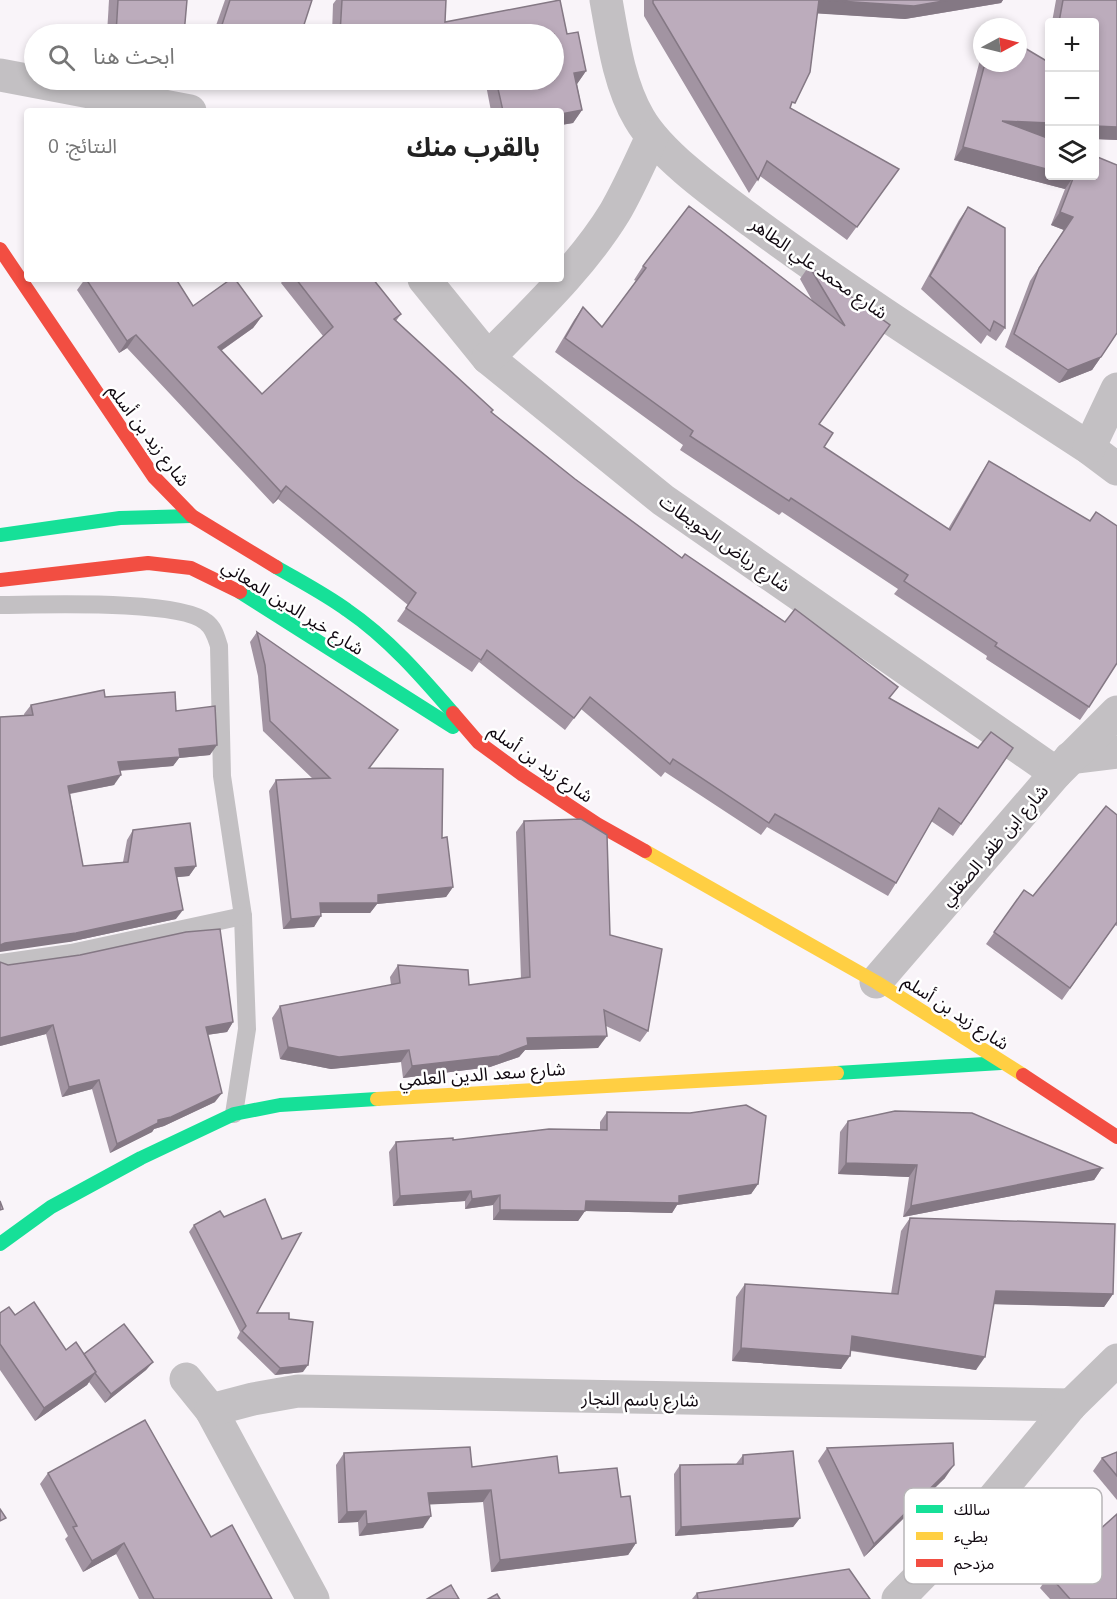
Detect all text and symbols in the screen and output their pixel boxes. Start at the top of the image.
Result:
north arrow [973,18,1027,72]
map controls [1045,18,1099,180]
button: + [1045,18,1099,72]
search box [24,24,564,90]
icon: search [45,41,78,74]
text: ابحث هنا [93,42,175,70]
button: − [1045,72,1099,126]
button: layers [1045,126,1099,180]
text: بالقرب منك [407,130,540,163]
text: النتائج: 0 [48,133,117,159]
street label: شارع محمد علي الطاهر [743,211,892,326]
street label: شارع زيد بن أسلم [101,379,195,493]
street label: شارع رياض الحويطات [653,489,795,599]
street label: شارع خير الدين المعاني [216,554,368,663]
street label: شارع زيد بن أسلم [483,718,598,810]
street label: شارع ابن ظفر الصقلي [935,779,1055,912]
street label: شارع زيد بن أسلم [897,969,1014,1057]
street label: شارع سعد الدين العلمي [398,1057,566,1094]
street label: شارع باسم النجار [580,1386,699,1415]
legend [904,1488,1102,1584]
text: سالك [954,1499,990,1519]
text: بطيء [954,1526,988,1549]
text: مزدحم [954,1553,994,1576]

